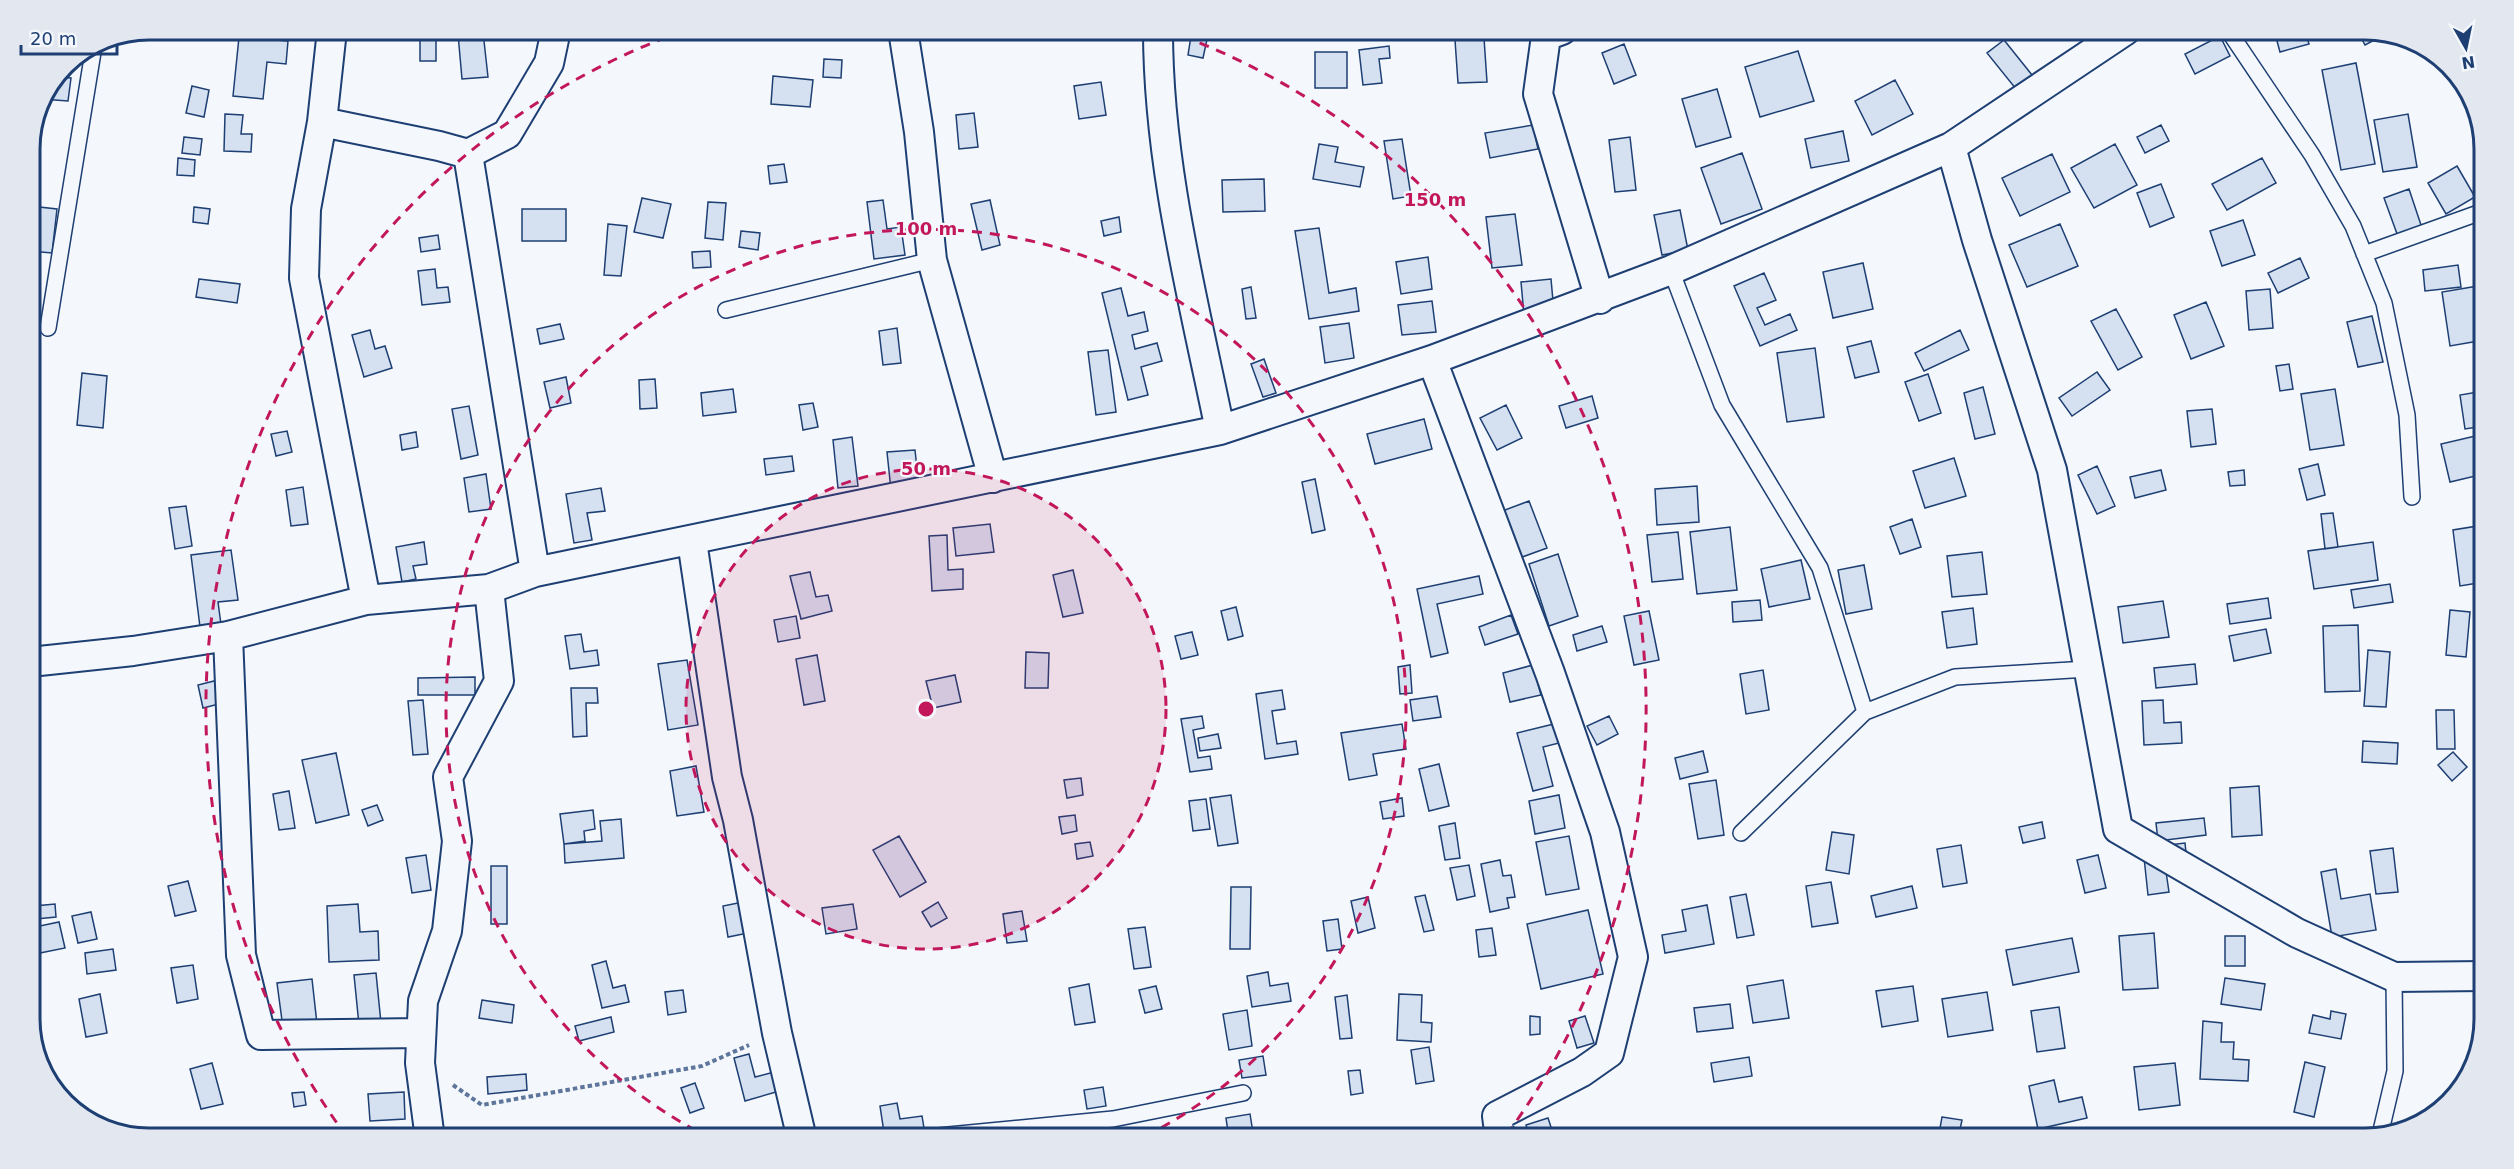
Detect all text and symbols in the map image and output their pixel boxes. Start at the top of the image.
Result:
scale bar [21,18,117,56]
north arrow [2436,18,2496,78]
text: 20 m [30,28,76,49]
text: N [2460,52,2476,73]
text: 150 m [1404,189,1466,210]
text: 100 m [895,218,957,239]
text: 50 m [901,458,951,479]
centre of rings [916,699,936,719]

